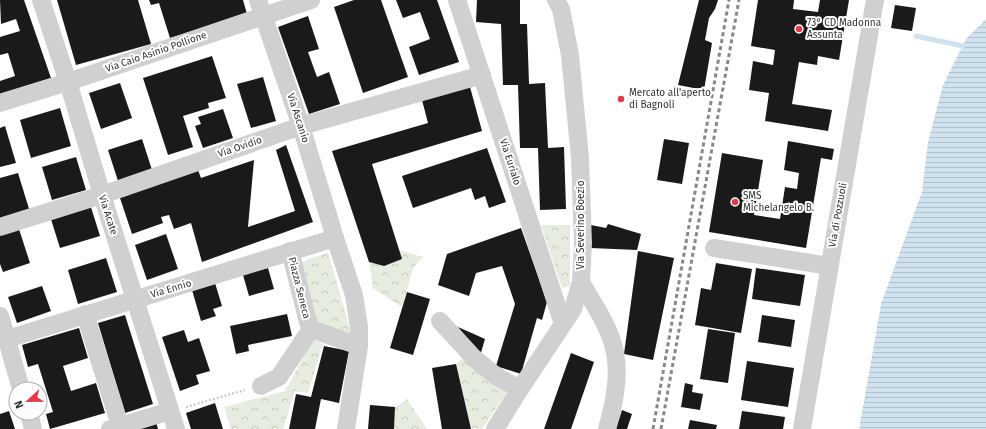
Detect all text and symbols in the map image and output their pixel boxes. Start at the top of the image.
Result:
place label: 73° CD Madonna Assunta [807,17,881,41]
marker: 73° CD Madonna Assunta [794,24,804,34]
street label: Via Caio Asinio Pollione [104,29,208,75]
place label: Mercato all'aperto di Bagnoli [629,87,711,111]
street label: Via Ascanio [284,92,312,144]
marker: Mercato all'aperto di Bagnoli [616,94,626,104]
street label: Via Ovidio [216,134,264,160]
street label: Via Eurialo [497,137,523,187]
street label: Via Severino Boezio [575,180,587,270]
street label: Via di Pozzuoli [826,182,850,248]
place label: SMS Michelangelo B. [743,190,814,214]
street label: Via Acate [96,194,120,236]
marker: SMS Michelangelo B. [730,197,740,207]
street label: Piazza Seneca [286,256,312,320]
street label: Via Ennio [149,277,193,301]
north arrow [8,381,48,421]
text: N [12,399,27,410]

